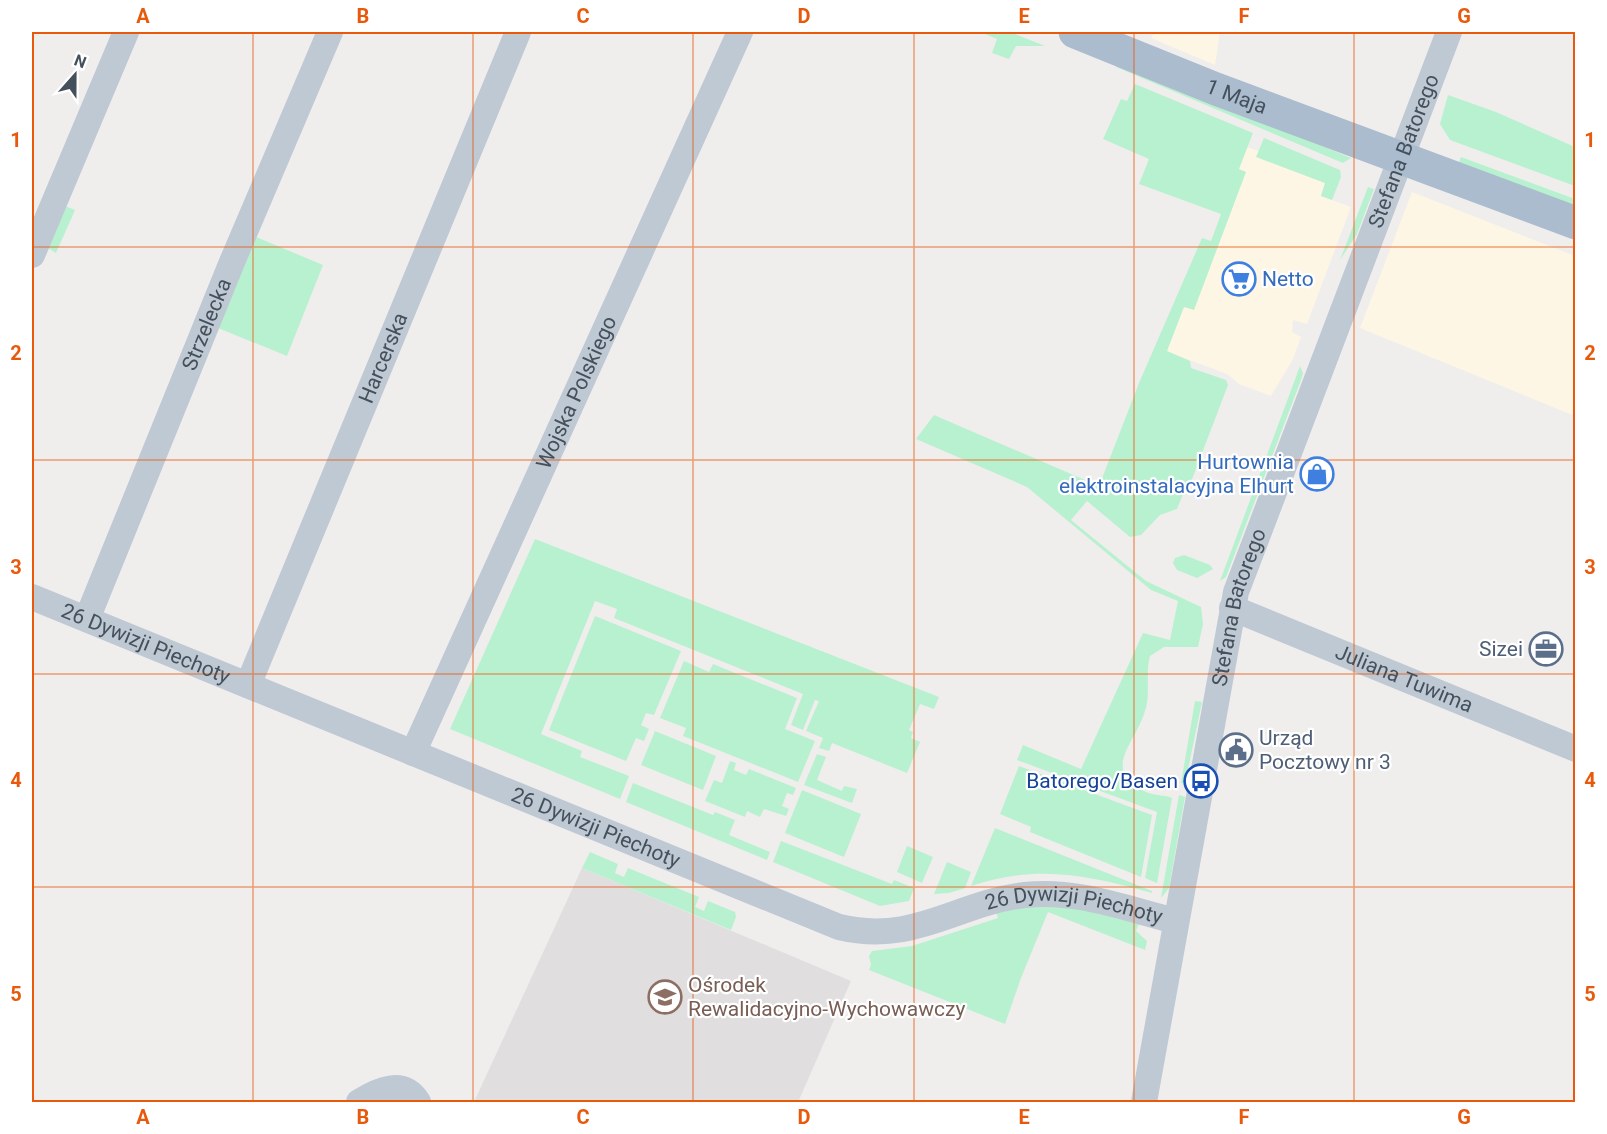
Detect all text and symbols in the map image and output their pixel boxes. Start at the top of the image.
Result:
text: A [136,4,150,28]
text: B [357,4,369,28]
text: C [576,4,590,28]
text: D [798,4,811,28]
text: E [1018,4,1030,28]
text: F [1239,4,1250,28]
text: G [1457,4,1471,28]
north arrow [45,45,105,105]
text: N [72,51,89,72]
street label: Stefana Batorego [1364,71,1444,231]
street label: 1 Maja [1202,74,1270,119]
text: 1 [10,128,22,152]
text: 1 [1584,128,1596,152]
supermarket icon: Netto [1221,261,1257,297]
place label: Netto [1262,267,1314,291]
street label: Strzelecka [177,275,236,374]
street label: Harcerska [354,309,413,407]
street label: Wojska Polskiego [532,312,622,473]
text: 2 [10,341,22,365]
text: 2 [1584,341,1596,365]
place label: Hurtownia elektroinstalacyjna Elhurt [1059,450,1294,498]
shop icon: Hurtownia elektroinstalacyjna Elhurt [1299,456,1335,492]
street label: Stefana Batorego [1207,525,1271,688]
text: 3 [10,555,22,579]
text: 3 [1584,555,1596,579]
street label: 26 Dywizji Piechoty [58,598,234,689]
office icon: Sizei [1528,631,1564,667]
place label: Sizei [1479,637,1523,661]
street label: Juliana Tuwima [1332,640,1476,717]
place label: Urząd Pocztowy nr 3 [1259,726,1391,774]
public building icon: Urząd Pocztowy nr 3 [1218,732,1254,768]
bus stop icon: Batorego/Basen [1183,763,1219,799]
text: 4 [10,768,22,792]
text: 4 [1584,768,1596,792]
place label: Batorego/Basen [1026,769,1178,793]
street label: 26 Dywizji Piechoty [508,782,684,873]
street label: 26 Dywizji Piechoty [982,882,1165,929]
place label: Ośrodek Rewalidacyjno-Wychowawczy [688,973,965,1021]
school or university icon: Ośrodek Rewalidacyjno-Wychowawczy [647,979,683,1015]
text: 5 [10,982,22,1006]
text: 5 [1584,982,1596,1006]
text: A [136,1105,150,1129]
text: B [357,1105,369,1129]
text: C [576,1105,590,1129]
text: D [798,1105,811,1129]
text: E [1018,1105,1030,1129]
text: F [1239,1105,1250,1129]
text: G [1457,1105,1471,1129]

